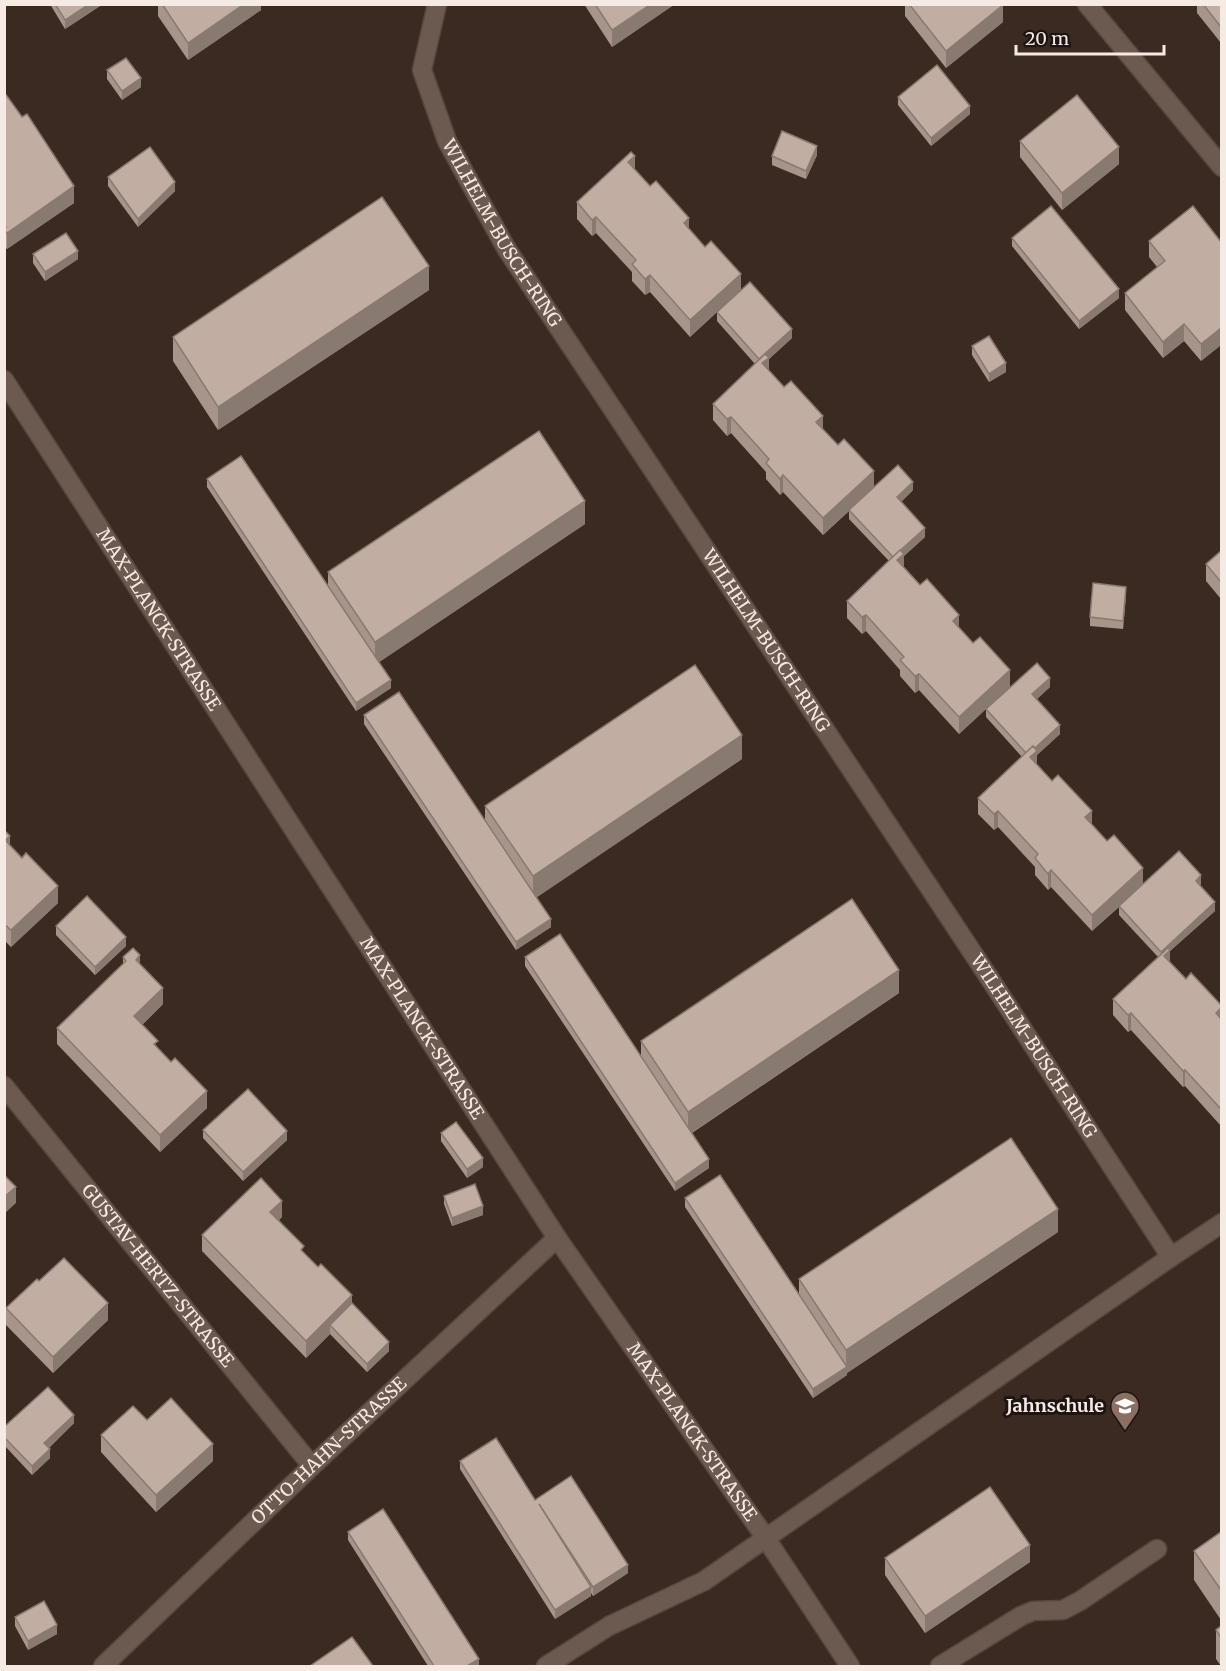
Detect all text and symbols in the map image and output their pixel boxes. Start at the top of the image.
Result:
scale bar [1016,18,1164,56]
text: 20 m [1025,27,1069,50]
street label: WILHELM-BUSCH-RING [437,134,567,331]
street label: MAX-PLANCK-STRASSE [92,524,226,715]
street label: WILHELM-BUSCH-RING [697,544,835,736]
street label: MAX-PLANCK-STRASSE [355,932,490,1124]
street label: WILHELM-BUSCH-RING [965,949,1102,1142]
street label: GUSTAV-HERTZ-STRASSE [77,1179,239,1372]
street label: MAX-PLANCK-STRASSE [622,1338,763,1526]
street label: OTTO-HAHN-STRASSE [246,1372,412,1529]
school or university icon: Jahnschule [1109,1390,1141,1432]
place label: Jahnschule [1005,1394,1104,1417]

